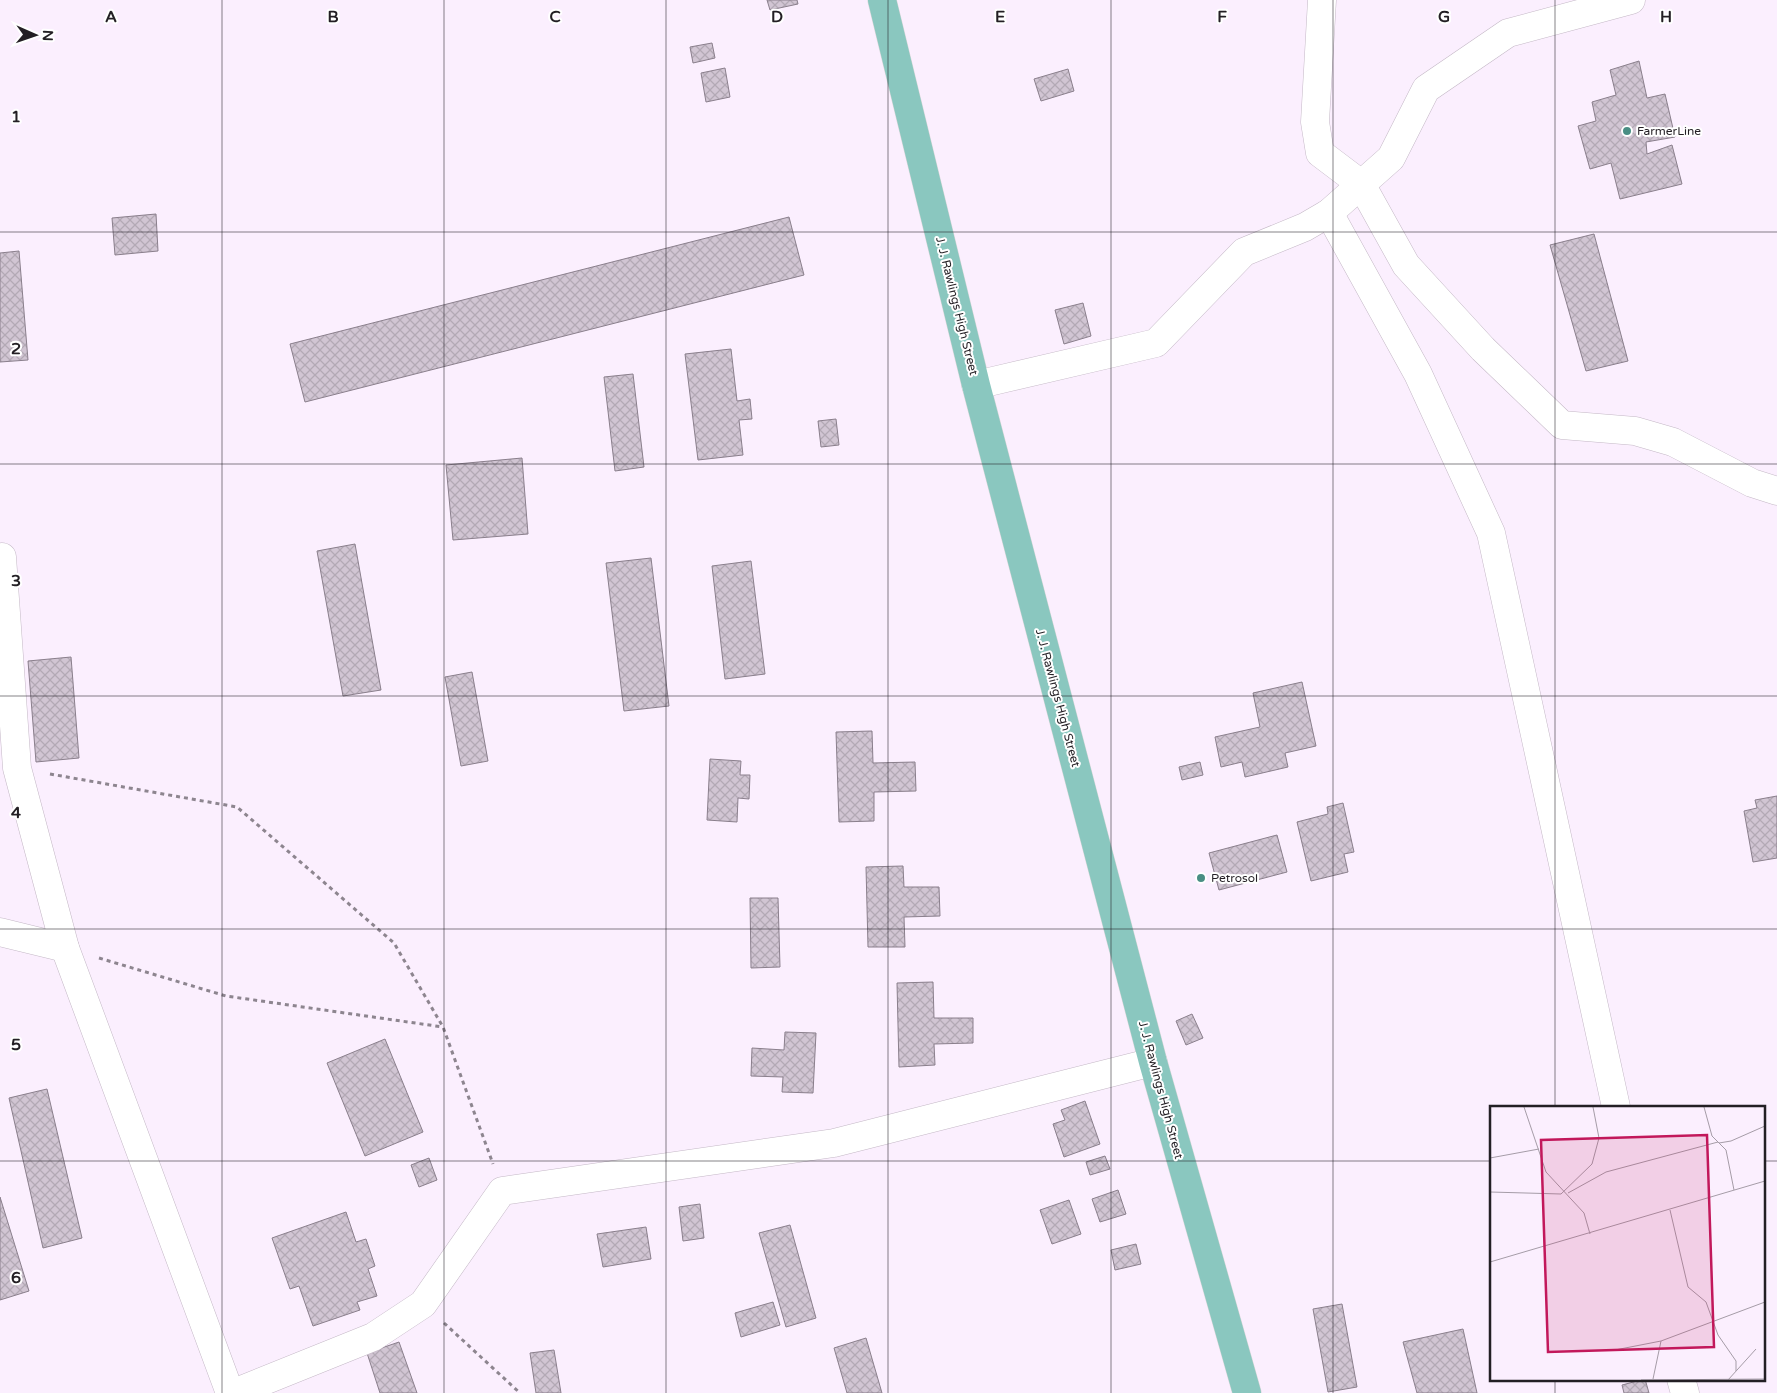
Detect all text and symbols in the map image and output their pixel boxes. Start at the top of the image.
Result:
text: A [105,7,117,27]
text: B [327,7,339,27]
text: C [549,7,561,27]
text: D [771,7,783,27]
text: E [995,7,1005,27]
text: F [1217,7,1227,27]
text: G [1438,7,1450,27]
text: H [1660,7,1672,27]
north arrow [10,10,60,60]
text: N [39,30,56,41]
text: 1 [11,107,21,127]
place label: FarmerLine [1637,124,1701,138]
marker: FarmerLine [1621,125,1633,137]
street label: J. J. Rawlings High Street [933,235,981,377]
text: 2 [11,339,21,359]
text: 3 [11,571,21,591]
street label: J. J. Rawlings High Street [1033,627,1083,769]
text: 4 [11,803,21,823]
place label: Petrosol [1211,871,1258,885]
marker: Petrosol [1195,872,1207,884]
street label: J. J. Rawlings High Street [1136,1019,1186,1161]
text: 5 [11,1035,21,1055]
inset map [1490,1106,1764,1380]
text: 6 [11,1268,21,1288]

